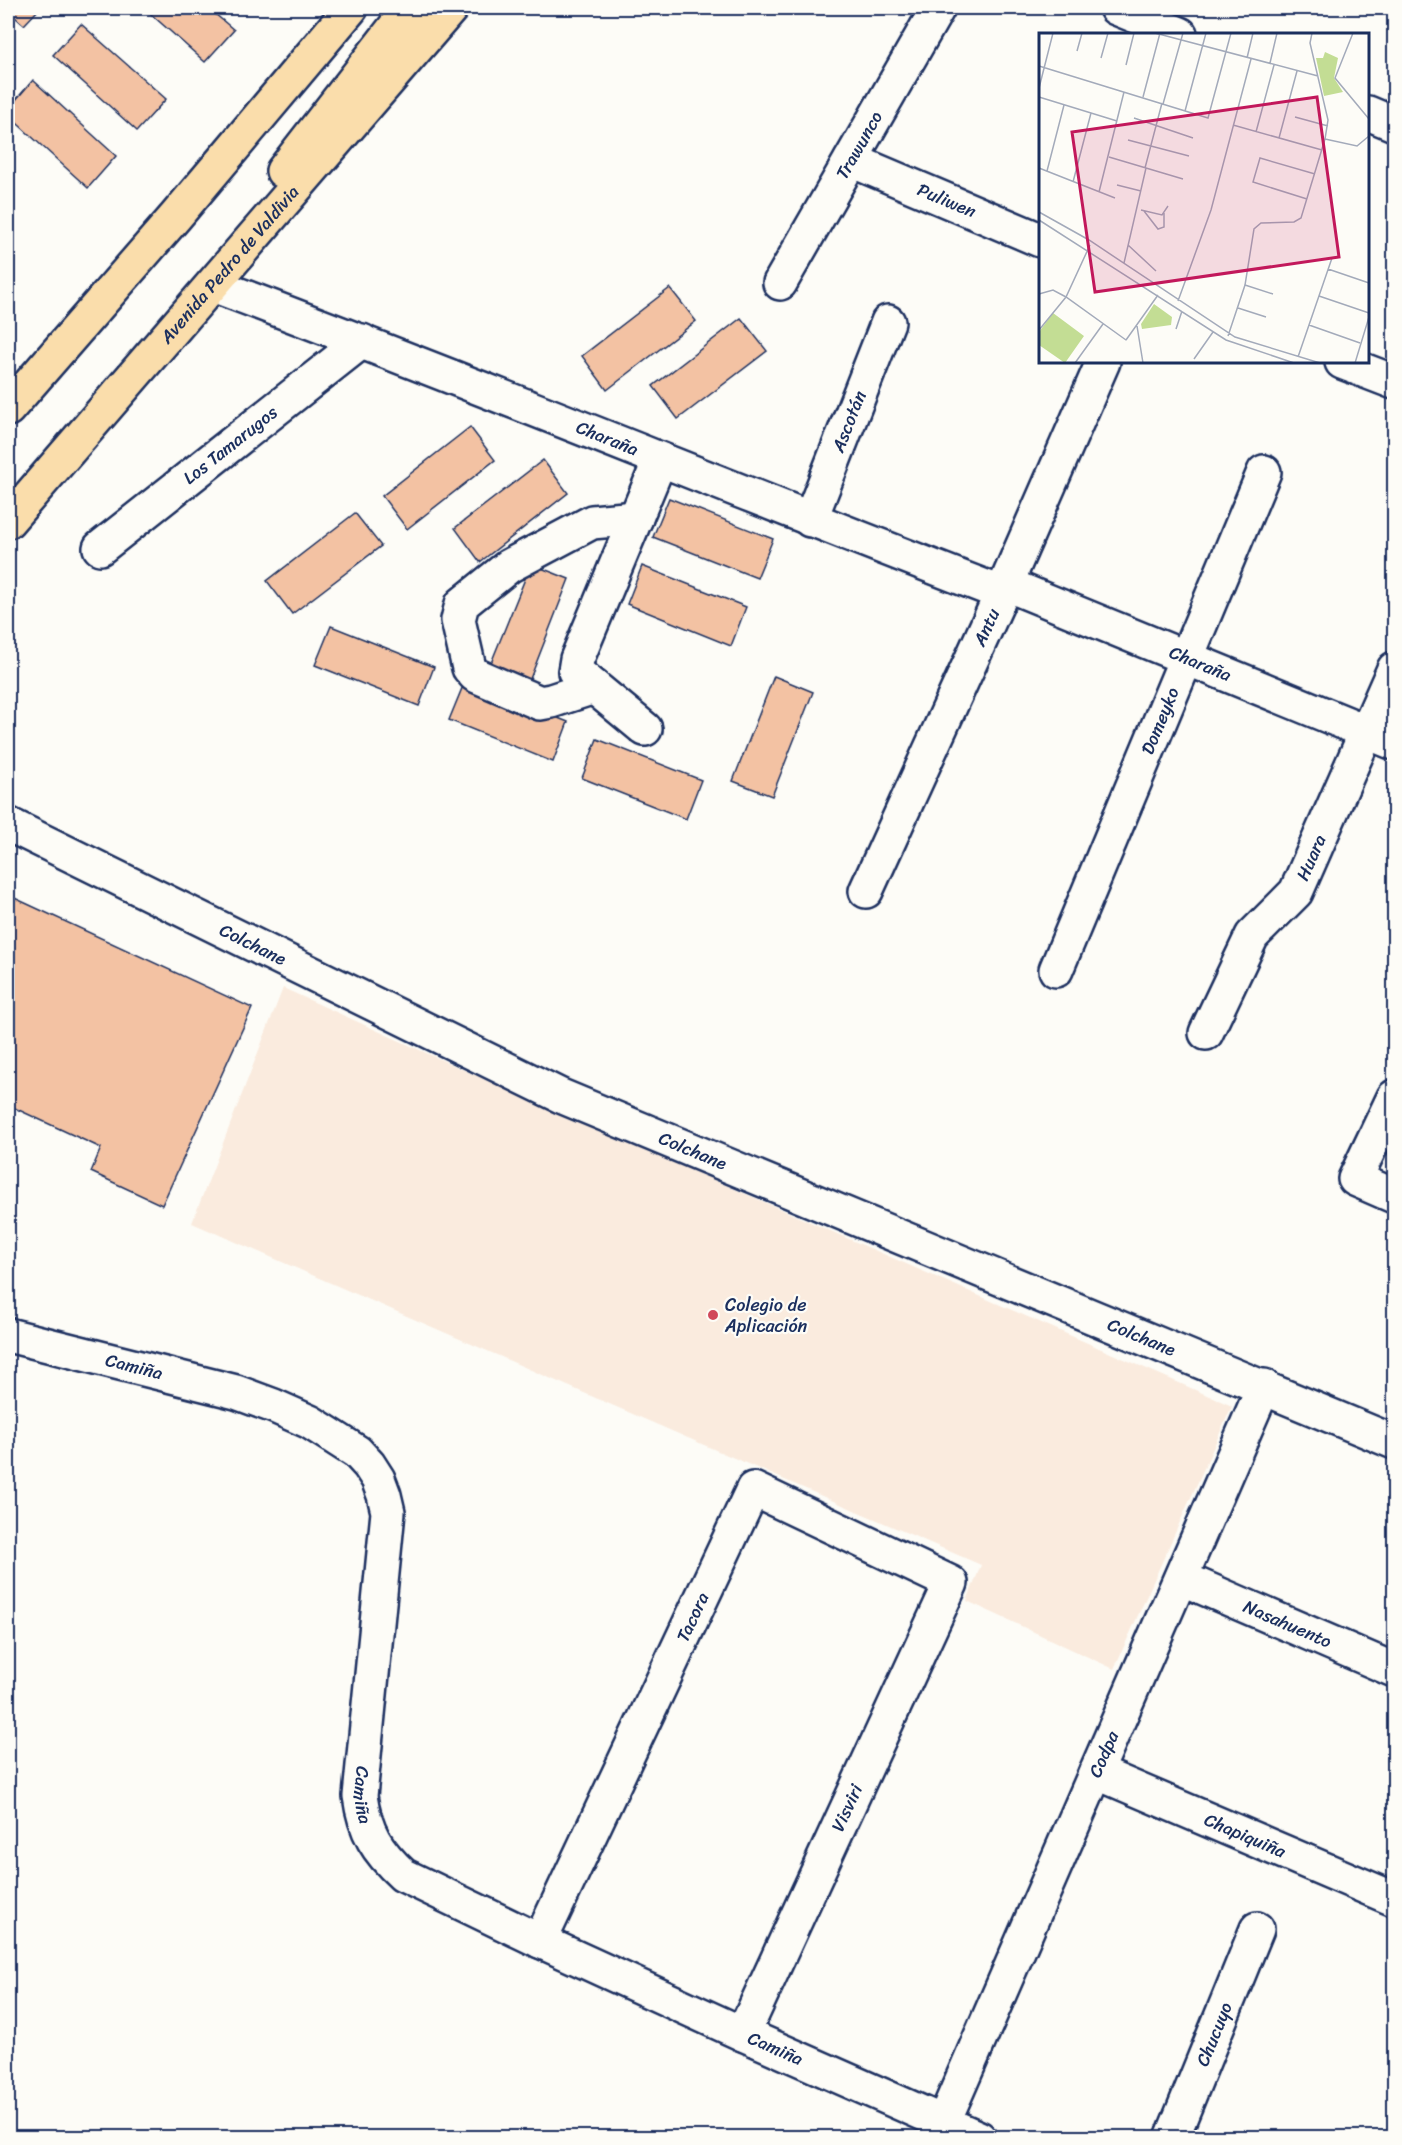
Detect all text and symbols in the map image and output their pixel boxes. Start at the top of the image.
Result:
inset map [1039,33,1369,363]
street label: Trawunco [827,105,892,185]
street label: Puliwen [912,174,982,227]
street label: Avenida Pedro de Valdivia [151,178,308,352]
street label: Ascotán [822,385,876,458]
street label: Los Tamarugos [176,397,285,493]
street label: Charaña [571,411,643,465]
street label: Antu [963,602,1009,652]
street label: Charaña [1164,637,1236,691]
street label: Domeyko [1132,682,1189,760]
street label: Huara [1287,829,1335,886]
street label: Colchane [214,914,292,975]
street label: Colchane [654,1122,732,1179]
place label: Colegio de Aplicación [724,1289,808,1342]
marker: Colegio de Aplicación [706,1308,720,1322]
street label: Colchane [1103,1309,1181,1366]
street label: Camiña [102,1344,166,1389]
street label: Tacora [667,1587,718,1648]
street label: Nasahuento [1238,1591,1337,1657]
street label: Codpa [1079,1725,1128,1783]
street label: Camiña [344,1765,381,1828]
street label: Visviri [822,1778,872,1837]
street label: Chapiquiña [1199,1804,1292,1868]
street label: Chucuyo [1187,1997,1242,2071]
street label: Camiña [743,2022,808,2075]

